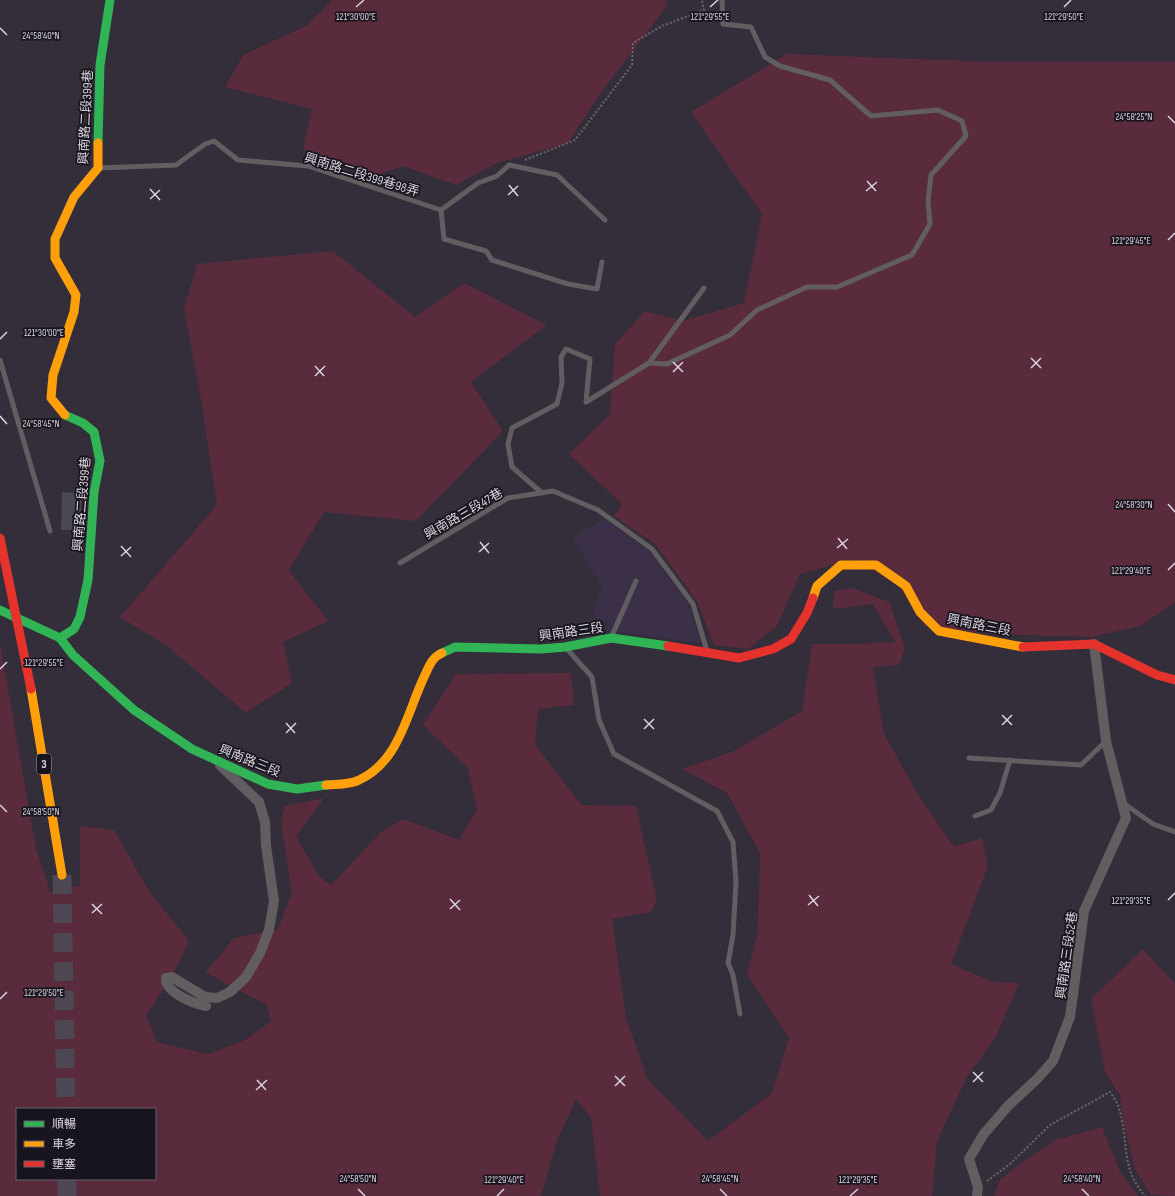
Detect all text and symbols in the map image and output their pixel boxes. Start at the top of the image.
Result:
text: 121°30'00"E [336,11,376,23]
text: 121°29'55"E [691,11,729,23]
text: 121°29'50"E [1044,11,1084,23]
text: 24°58'40"N [22,30,60,42]
street label: 興南路二段399巷 [76,69,96,165]
text: 24°58'25"N [1116,111,1152,123]
street label: 興南路二段399巷98弄 [302,150,421,200]
text: 121°29'45"E [1111,235,1151,247]
text: 121°30'00"E [24,327,64,339]
text: 24°58'45"N [23,418,60,430]
street label: 興南路二段399巷 [70,456,94,552]
street label: 興南路三段47巷 [421,485,506,543]
text: 24°58'30"N [1115,499,1153,511]
text: 121°29'40"E [1111,565,1151,577]
street label: 興南路三段 [945,611,1012,639]
street label: 興南路三段 [538,620,604,644]
text: 121°29'55"E [25,657,63,669]
street label: 興南路三段 [216,741,283,781]
road number: 3 [37,754,51,774]
text: 24°58'50"N [22,806,60,818]
text: 121°29'35"E [1111,895,1151,907]
street label: 興南路三段52巷 [1053,910,1081,1000]
text: 121°29'50"E [24,987,64,999]
legend [16,1108,156,1180]
text: 順暢 [52,1117,76,1132]
text: 車多 [52,1137,76,1152]
text: 壅塞 [52,1157,76,1172]
text: 24°58'50"N [339,1173,377,1185]
text: 24°58'45"N [702,1173,739,1185]
text: 24°58'40"N [1063,1173,1101,1185]
text: 121°29'40"E [484,1174,524,1186]
text: 121°29'35"E [838,1174,878,1186]

